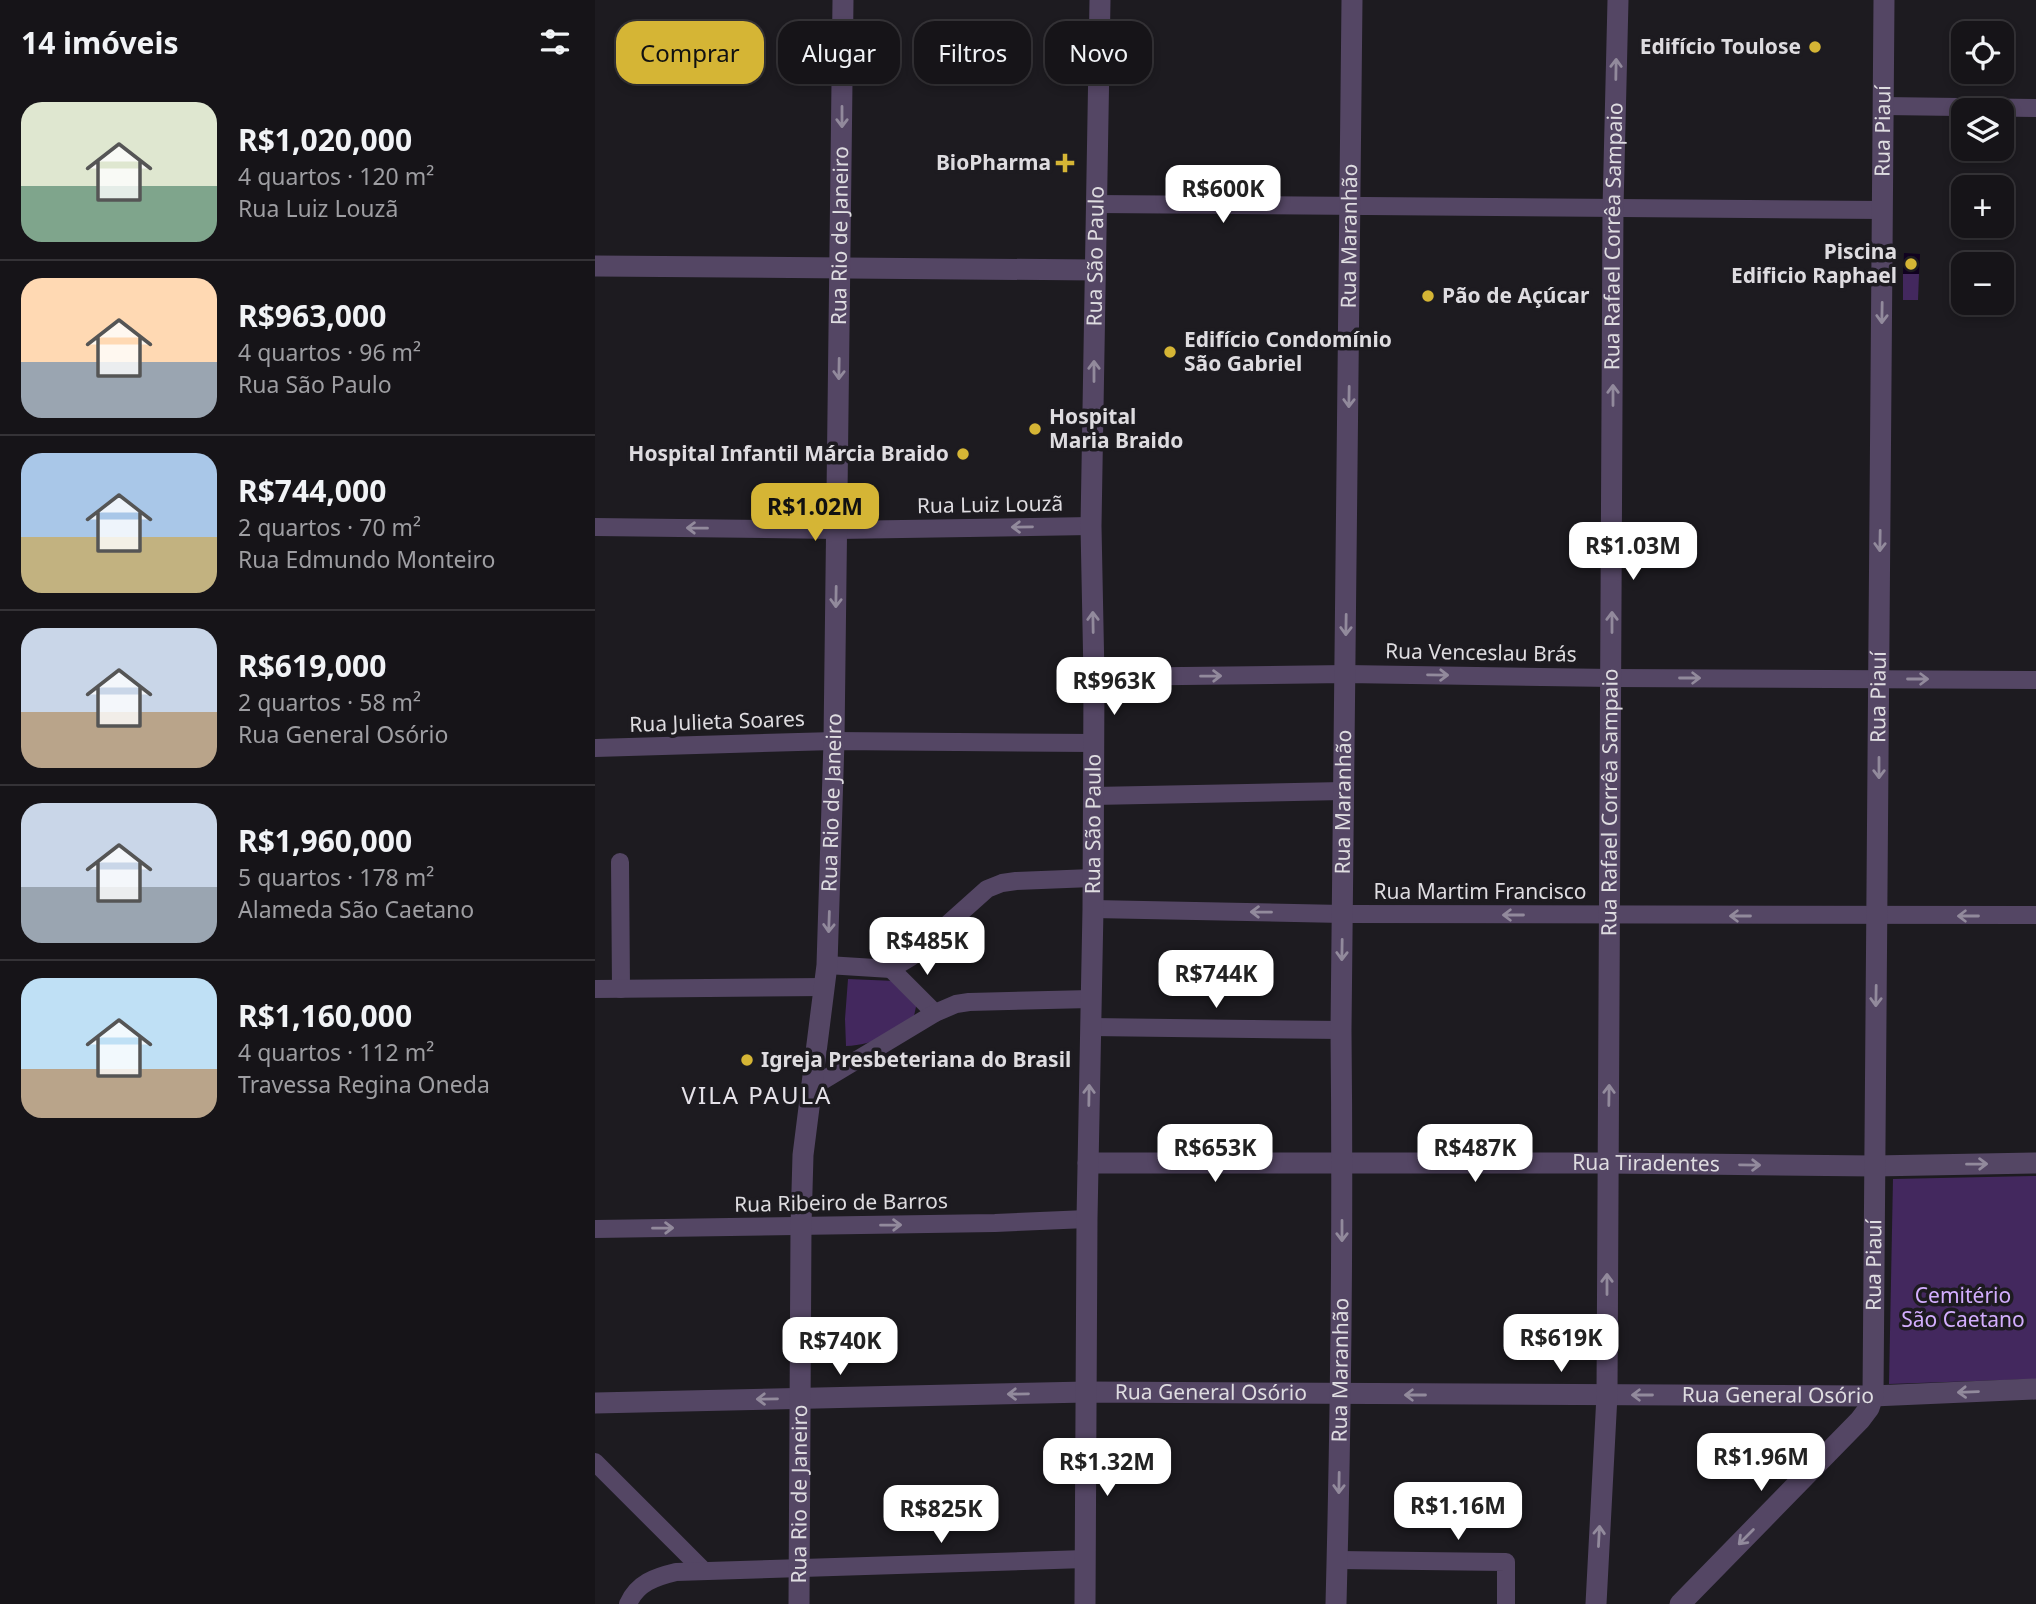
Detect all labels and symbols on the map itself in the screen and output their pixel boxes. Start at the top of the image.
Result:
place label: Edifício Toulose [1640,32,1801,60]
marker: Edifício Toulose [1807,39,1823,55]
one-way arrow [1609,58,1623,81]
street label: Rua Piauí [1868,85,1896,177]
street label: Rua Rafael Corrêa Sampaio [1597,102,1629,370]
one-way arrow [835,105,849,128]
street label: Rua Rio de Janeiro [824,146,854,325]
place label: BioPharma [936,148,1051,176]
marker: BioPharma [1057,155,1073,171]
street label: Rua Maranhão [1334,164,1363,309]
pin: R$600K [1166,166,1280,225]
street label: Rua São Paulo [1079,186,1110,327]
place label: Piscina Edificio Raphael [1731,237,1897,289]
marker: Piscina Edificio Raphael [1903,256,1919,272]
place label: Pão de Açúcar [1442,281,1590,309]
marker: Pão de Açúcar [1420,288,1436,304]
one-way arrow [1876,301,1889,324]
place label: Edifício Condomínio São Gabriel [1184,325,1392,377]
marker: Edifício Condomínio São Gabriel [1162,344,1178,360]
one-way arrow [832,357,846,380]
one-way arrow [1087,359,1101,382]
one-way arrow [1606,384,1620,407]
one-way arrow [1342,385,1356,408]
place label: Hospital Maria Braido [1049,402,1183,454]
marker: Hospital Maria Braido [1027,421,1043,437]
place label: Hospital Infantil Márcia Braido [628,439,949,467]
marker: Hospital Infantil Márcia Braido [955,446,971,462]
pin: R$1.02M [750,484,880,543]
street label: Rua Luiz Louzã [917,489,1063,519]
one-way arrow [1011,520,1034,534]
one-way arrow [686,522,709,535]
pin: R$1.03M [1568,522,1698,582]
one-way arrow [1873,529,1887,552]
one-way arrow [829,585,843,608]
one-way arrow [1086,611,1100,634]
one-way arrow [1605,611,1619,634]
one-way arrow [1339,613,1353,636]
street label: Rua Venceslau Brás [1385,636,1577,668]
street label: Rua Piauí [1863,651,1892,743]
pin: R$963K [1057,658,1171,717]
one-way arrow [1427,668,1450,682]
street label: Rua Rafael Corrêa Sampaio [1594,668,1624,936]
one-way arrow [1199,669,1222,682]
one-way arrow [1679,671,1702,685]
one-way arrow [1906,672,1929,686]
street label: Rua Julieta Soares [629,704,805,738]
street label: Rua Rio de Janeiro [814,713,847,892]
street label: Rua Maranhão [1328,730,1357,875]
street label: Rua São Paulo [1078,754,1107,894]
one-way arrow [1872,756,1885,779]
street label: Rua Martim Francisco [1373,877,1587,905]
one-way arrow [1250,905,1273,919]
one-way arrow [1502,908,1525,922]
one-way arrow [1729,909,1752,923]
one-way arrow [1957,909,1980,922]
one-way arrow [822,910,835,933]
pin: R$485K [870,918,984,977]
one-way arrow [1335,938,1349,961]
pin: R$744K [1159,950,1273,1010]
one-way arrow [1869,984,1883,1007]
place label: Igreja Presbeteriana do Brasil [761,1045,1071,1073]
marker: Igreja Presbeteriana do Brasil [739,1052,755,1068]
district label: VILA PAULA [682,1078,832,1111]
one-way arrow [1602,1083,1615,1106]
one-way arrow [1082,1084,1096,1107]
pin: R$653K [1158,1124,1272,1184]
pin: R$487K [1418,1124,1532,1184]
street label: Rua Tiradentes [1572,1148,1720,1177]
one-way arrow [1738,1158,1761,1172]
one-way arrow [1965,1158,1988,1171]
street label: Rua Ribeiro de Barros [734,1186,948,1218]
one-way arrow [879,1218,902,1231]
street label: Rua Piauí [1859,1219,1887,1311]
one-way arrow [1335,1220,1349,1243]
one-way arrow [651,1222,674,1235]
one-way arrow [1600,1273,1614,1296]
park label: Cemitério São Caetano [1901,1281,2025,1333]
street label: Rua Maranhão [1324,1298,1354,1443]
pin: R$619K [1504,1314,1618,1374]
pin: R$740K [783,1318,897,1377]
street label: Rua General Osório [1115,1377,1307,1406]
street label: Rua General Osório [1682,1380,1874,1409]
one-way arrow [1957,1386,1980,1399]
one-way arrow [1007,1387,1030,1401]
one-way arrow [1404,1388,1427,1402]
one-way arrow [1631,1388,1654,1402]
one-way arrow [755,1393,778,1406]
street label: Rua Rio de Janeiro [784,1404,813,1584]
pin: R$1.96M [1696,1434,1826,1493]
pin: R$1.32M [1042,1438,1172,1498]
one-way arrow [1332,1472,1346,1495]
pin: R$1.16M [1393,1482,1523,1542]
pin: R$825K [884,1486,998,1545]
one-way arrow [1593,1525,1606,1548]
one-way arrow [1738,1529,1755,1546]

